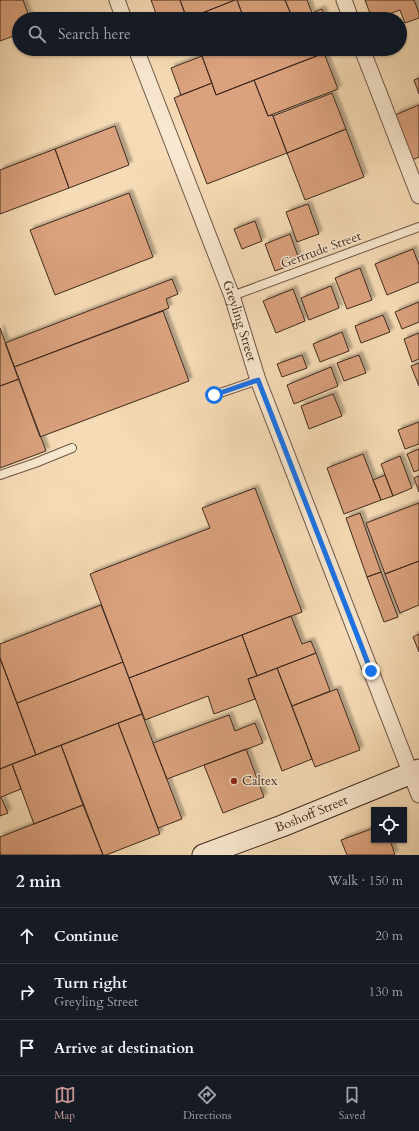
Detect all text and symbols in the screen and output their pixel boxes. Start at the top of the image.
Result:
search box [12,12,407,56]
icon: search [26,23,48,45]
text: Search here [58,24,131,44]
street label: Gertrude Street [278,227,364,273]
street label: Greyling Street [218,278,261,364]
route start [205,386,223,404]
route end [362,662,380,680]
place label: Caltex [242,772,278,790]
marker: Caltex [229,776,239,786]
street label: Boshoff Street [273,791,351,837]
map controls [371,807,407,843]
button: locate [371,807,407,843]
text: 2 min [16,870,61,893]
text: Walk · 150 m [328,872,403,890]
icon: ahead [16,925,38,947]
text: Continue [54,926,119,946]
text: 20 m [375,927,403,945]
text: Turn right [54,973,127,993]
icon: right [16,981,38,1003]
text: 130 m [369,983,403,1001]
text: Greyling Street [54,993,138,1011]
icon: arrive [16,1037,38,1059]
text: Arrive at destination [54,1038,194,1058]
tab: Map [54,1084,76,1123]
tab: Directions [183,1084,231,1123]
tab: Saved [339,1084,365,1123]

